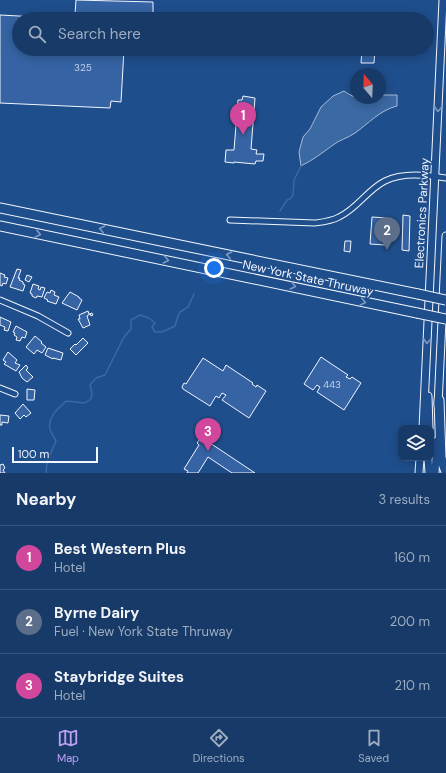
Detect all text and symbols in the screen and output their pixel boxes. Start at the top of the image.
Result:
search box [12,12,434,56]
icon: search [26,23,48,45]
text: Search here [58,24,141,44]
house number: 325 [74,61,92,74]
north arrow [350,68,386,104]
pin: 1 [230,102,256,135]
one-way arrow [434,106,442,112]
street label: Electronics Parkway [411,157,433,269]
pin: 2 [374,217,400,250]
one-way arrow [98,225,105,233]
one-way arrow [35,229,41,237]
one-way arrow [226,251,232,260]
one-way arrow [162,255,169,264]
street label: New York State Thruway [241,256,375,300]
your location [204,258,224,278]
one-way arrow [290,282,296,290]
one-way arrow [360,297,366,305]
one-way arrow [423,338,431,344]
house number: 443 [323,378,341,391]
pin: 3 [195,418,221,451]
map controls [398,425,434,461]
button: layers [398,425,434,461]
scale bar [12,445,98,464]
text: 100 m [18,447,49,461]
text: Nearby [16,488,76,510]
text: 3 results [378,491,430,508]
text: Best Western Plus [54,539,186,559]
text: 1 [27,549,31,566]
text: 160 m [394,549,430,566]
text: Hotel [54,559,86,576]
text: Byrne Dairy [54,603,139,623]
text: 2 [25,613,33,630]
text: 200 m [390,613,430,630]
text: Fuel · New York State Thruway [54,623,233,640]
text: Staybridge Suites [54,667,184,687]
text: 3 [25,677,33,694]
text: 210 m [395,677,430,694]
text: Hotel [54,687,86,704]
tab: Map [57,727,79,765]
tab: Directions [193,727,245,765]
tab: Saved [358,727,389,765]

